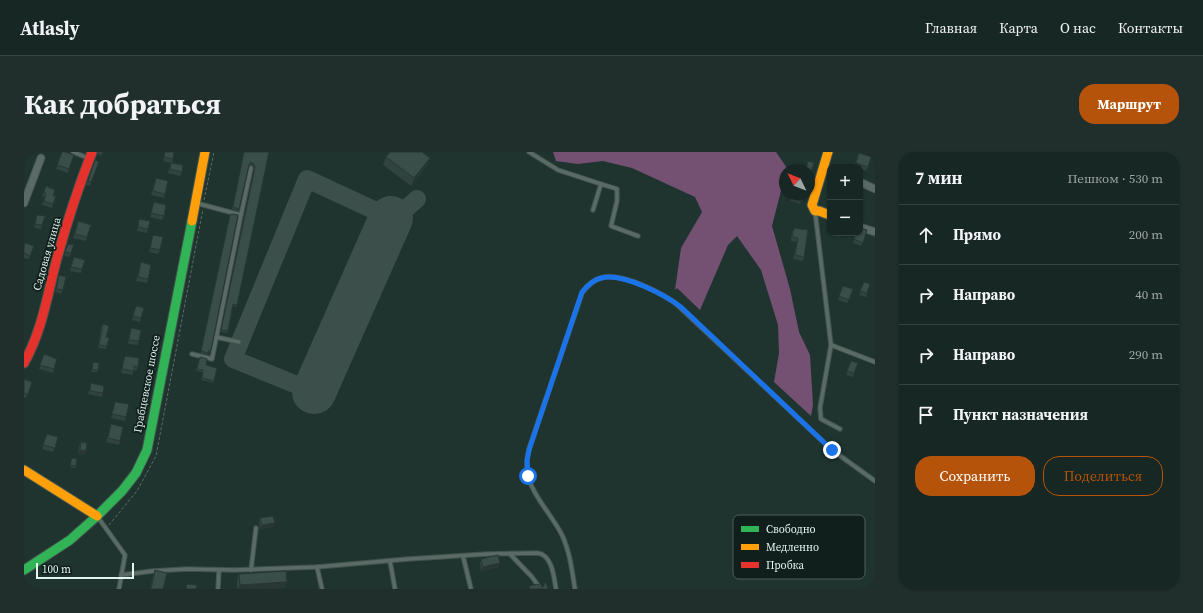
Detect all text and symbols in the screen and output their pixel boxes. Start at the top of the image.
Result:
text: Atlasly [20,15,80,41]
text: Главная [925,18,977,38]
text: Карта [999,18,1038,38]
text: О нас [1060,18,1096,38]
text: Контакты [1118,18,1183,38]
button: Маршрут [1079,84,1179,124]
text: Как добраться [24,85,221,123]
north arrow [779,164,815,200]
map controls [827,164,863,236]
button: + [827,164,863,200]
text: 7 мин [915,166,963,190]
text: Пешком · 530 m [1068,170,1163,187]
button: − [827,200,863,236]
street label: Садовая улица [29,215,65,292]
icon: ahead [915,224,937,246]
text: Прямо [953,224,1001,245]
text: 200 m [1129,226,1163,243]
icon: right [915,284,937,306]
text: Направо [953,284,1015,305]
text: 40 m [1135,286,1163,303]
street label: Грабцевское шоссе [130,334,164,434]
icon: right [915,344,937,366]
text: Направо [953,344,1015,365]
text: 290 m [1129,346,1163,363]
icon: arrive [915,404,937,426]
text: Пункт назначения [953,404,1088,425]
route end [823,441,841,459]
button: Сохранить [915,456,1035,496]
button: Поделиться [1043,456,1163,496]
route start [519,467,537,485]
legend [733,515,865,579]
text: Свободно [766,522,816,537]
text: Медленно [766,540,819,555]
text: Пробка [766,558,805,573]
scale bar [36,561,134,580]
text: 100 m [42,562,71,577]

